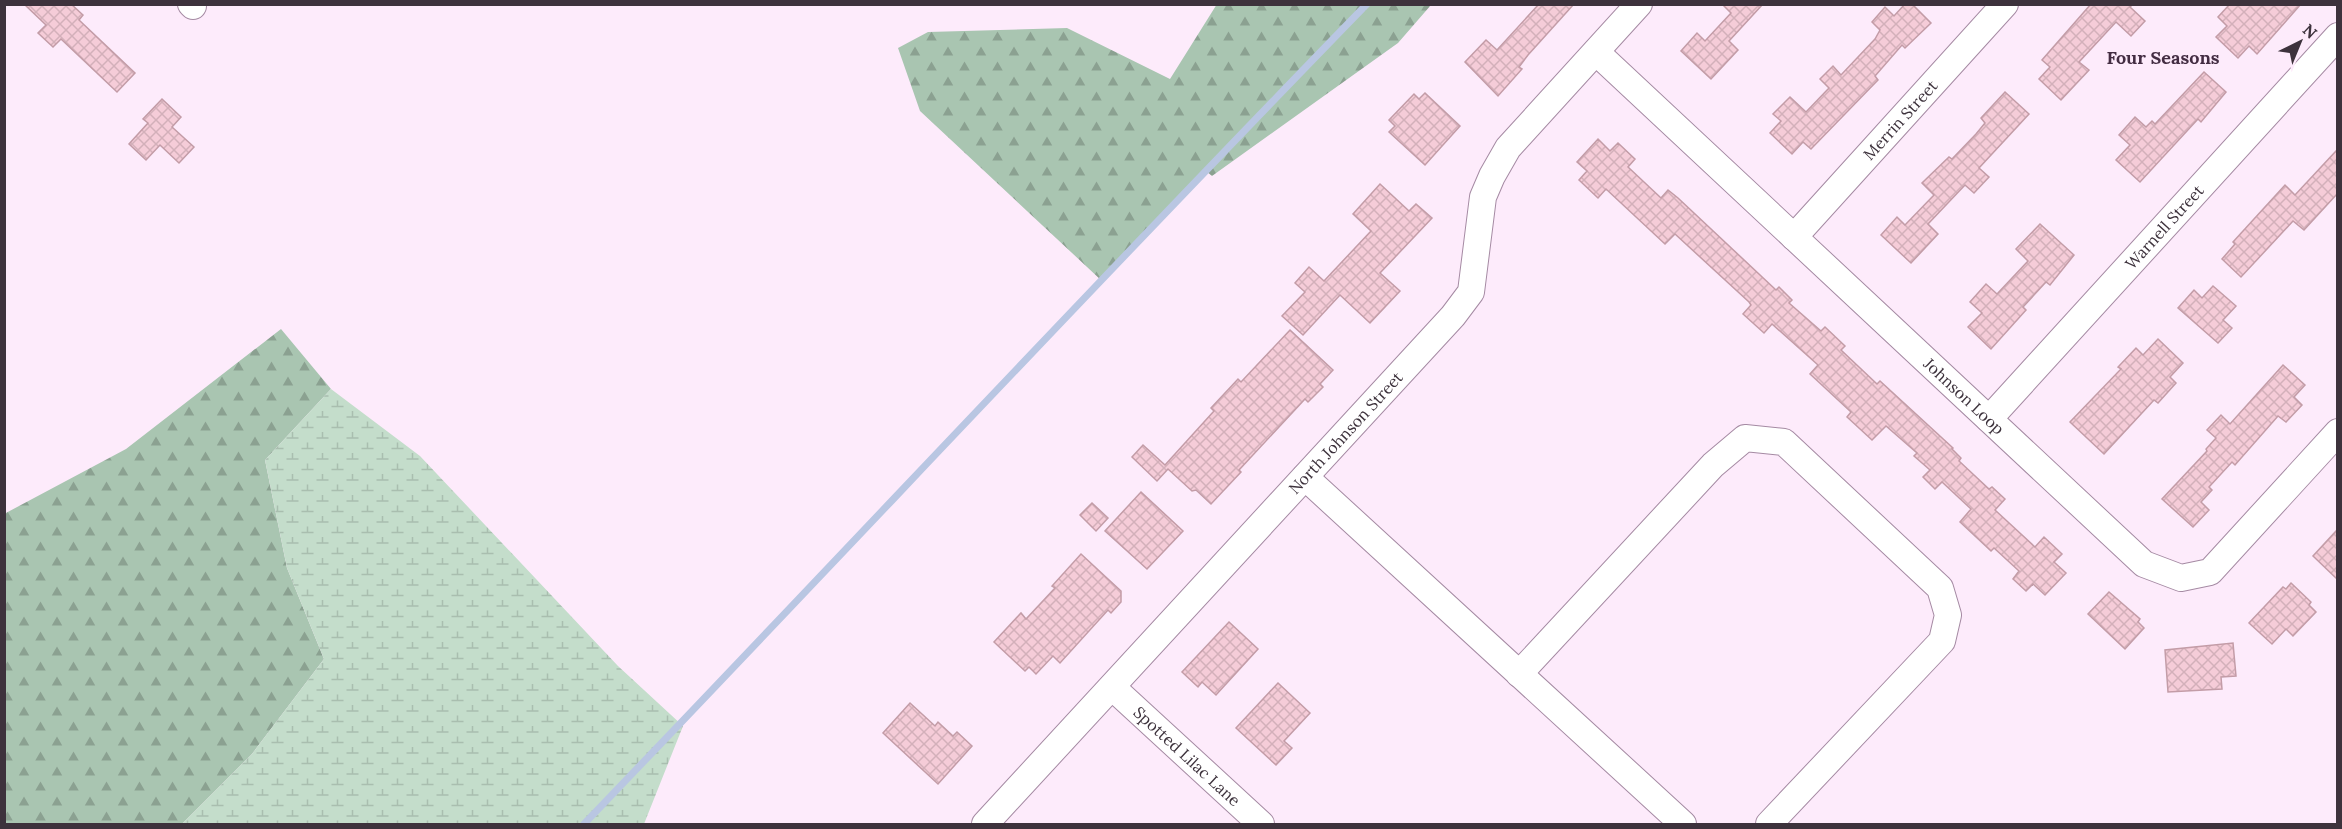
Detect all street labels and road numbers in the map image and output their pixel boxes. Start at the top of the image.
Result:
street label: Merrin Street [1859,75,1942,164]
street label: Warnell Street [2121,180,2208,273]
street label: Johnson Loop [1919,353,2009,439]
street label: North Johnson Street [1284,367,1407,498]
street label: Spotted Lilac Lane [1129,702,1245,810]

